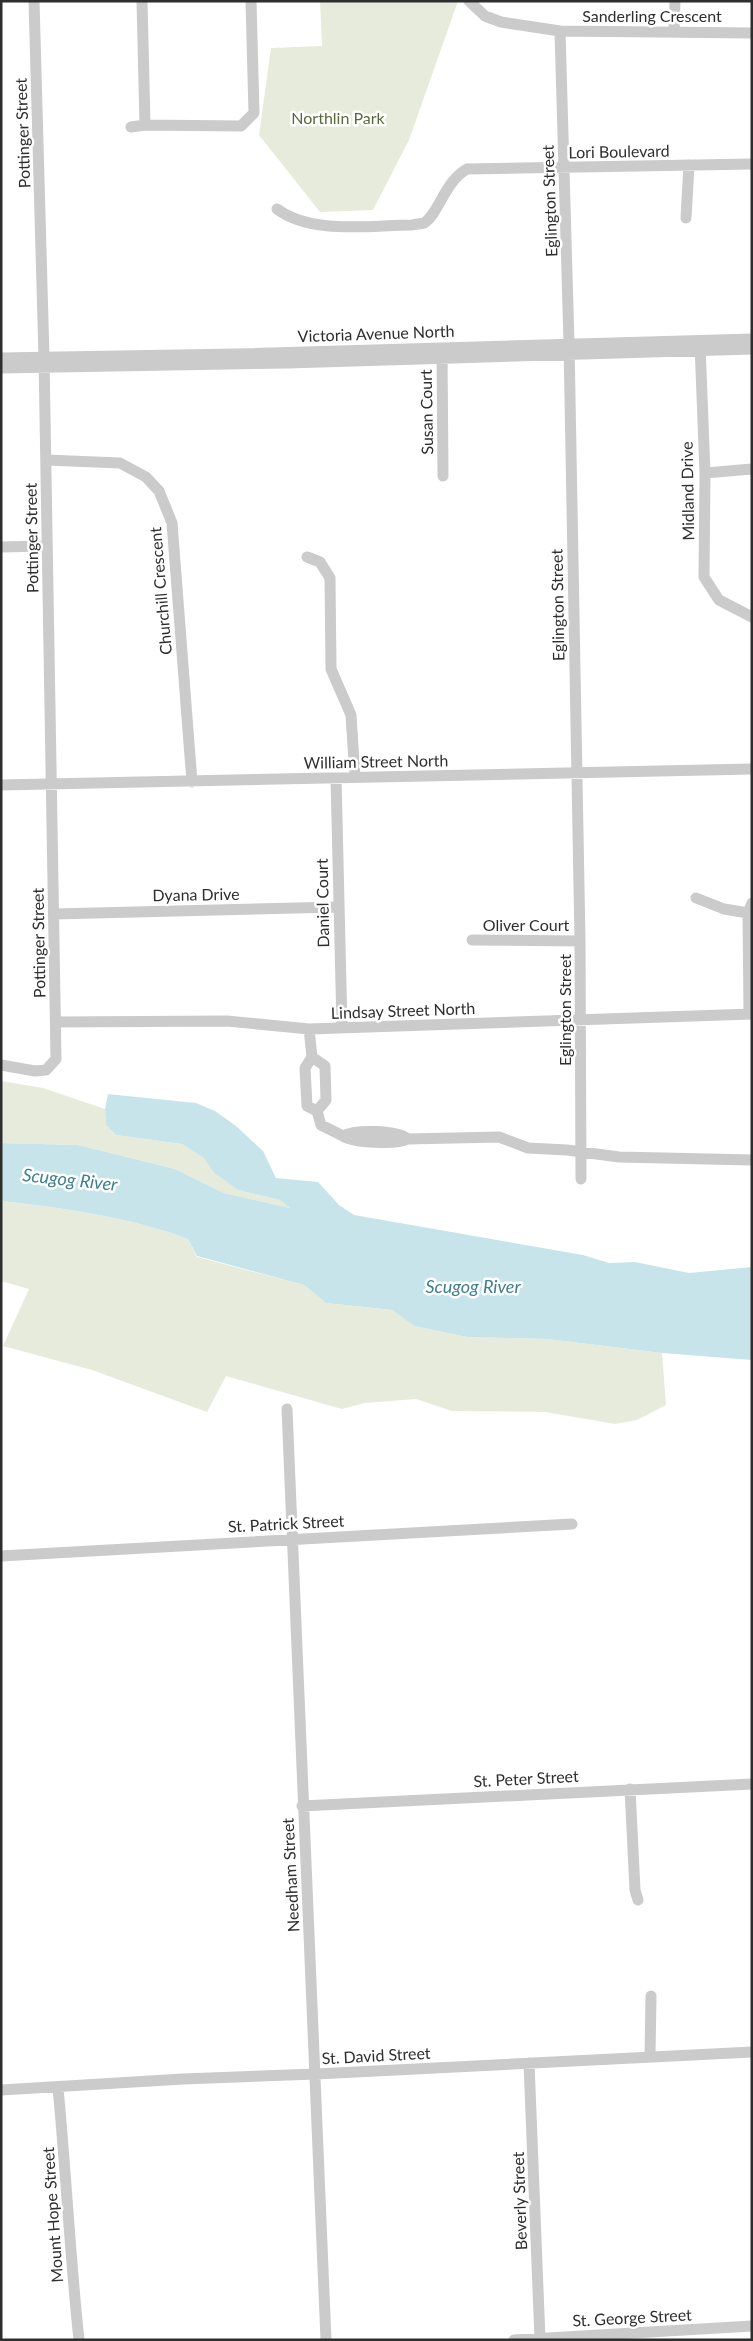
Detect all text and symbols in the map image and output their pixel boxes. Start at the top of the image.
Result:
street label: Sanderling Crescent [582,6,722,25]
street label: Pottinger Street [11,77,33,188]
park label: Northlin Park [291,108,386,127]
street label: Lori Boulevard [568,141,670,161]
street label: Eglington Street [538,144,560,257]
street label: Victoria Avenue North [297,321,455,345]
street label: Susan Court [416,369,436,455]
street label: Midland Drive [677,441,697,541]
street label: Pottinger Street [21,482,41,593]
street label: Churchill Crescent [145,526,175,656]
street label: Eglington Street [547,549,567,661]
street label: William Street North [303,750,449,772]
street label: Daniel Court [312,858,332,948]
street label: Dyana Drive [152,884,240,904]
street label: Pottinger Street [28,887,48,998]
street label: Oliver Court [483,915,569,934]
street label: Eglington Street [555,954,574,1066]
street label: Lindsay Street North [331,998,475,1022]
water label: Scugog River [22,1163,119,1195]
water label: Scugog River [425,1275,521,1297]
street label: St. Patrick Street [227,1510,345,1536]
street label: St. Peter Street [473,1766,579,1790]
street label: Needham Street [278,1817,302,1932]
street label: St. David Street [321,2043,431,2067]
street label: Mount Hope Street [38,2146,66,2283]
street label: Beverly Street [508,2151,530,2251]
street label: St. George Street [572,2304,692,2330]

